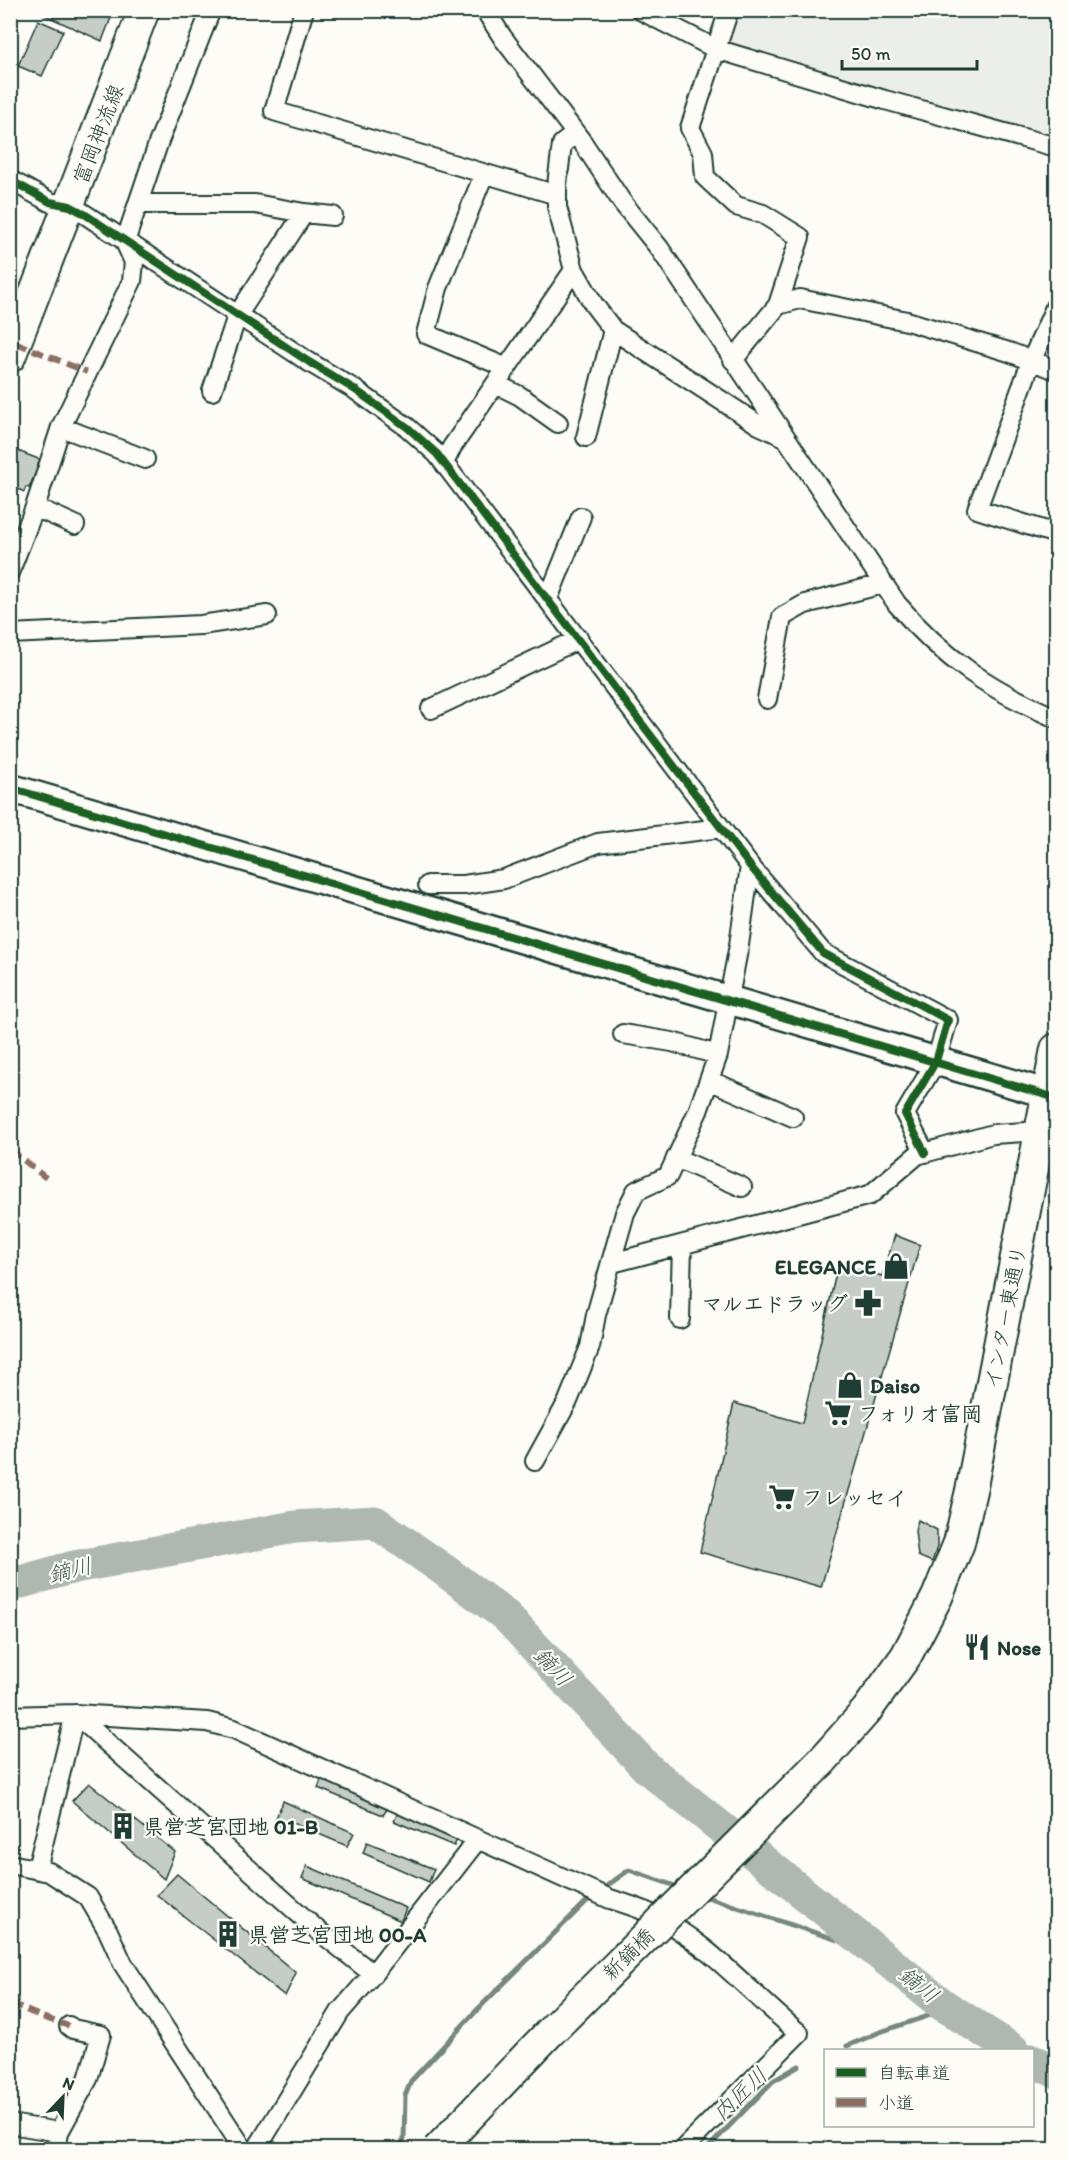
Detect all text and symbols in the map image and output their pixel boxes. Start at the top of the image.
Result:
scale bar [842,33,977,71]
text: 50 m [851,43,891,65]
street label: 富岡神流線 [68,81,128,187]
street label: インター東通り [979,1243,1031,1391]
shop icon: ELEGANCE [881,1251,911,1281]
place label: ELEGANCE [775,1254,876,1279]
pharmacy icon: マルエドラッグ [853,1288,883,1318]
place label: マルエドラッグ [701,1291,848,1316]
shop icon: Daiso [835,1370,865,1400]
place label: Daiso [870,1373,921,1398]
supermarket icon: フォリオ富岡 [823,1398,853,1428]
place label: フォリオ富岡 [858,1401,982,1426]
supermarket icon: フレッセイ [767,1482,797,1512]
place label: フレッセイ [802,1485,907,1510]
water label: 鏑川 [46,1552,94,1588]
restaurant icon: Nose [962,1632,992,1662]
place label: Nose [997,1635,1041,1660]
water label: 鏑川 [528,1642,578,1692]
building icon: 県営芝宮団地 01-B [108,1811,138,1841]
place label: 県営芝宮団地 01-B [143,1814,319,1839]
building icon: 県営芝宮団地 00-A [213,1919,243,1949]
place label: 県営芝宮団地 00-A [248,1922,427,1947]
street label: 新鏑橋 [597,1923,659,1985]
water label: 鏑川 [893,1961,945,2009]
legend [824,2049,1034,2127]
water label: 内匠川 [707,2061,773,2127]
text: 自転車道 [878,2062,950,2084]
north arrow [33,2067,93,2127]
text: N [60,2073,77,2095]
text: 小道 [878,2092,914,2114]

